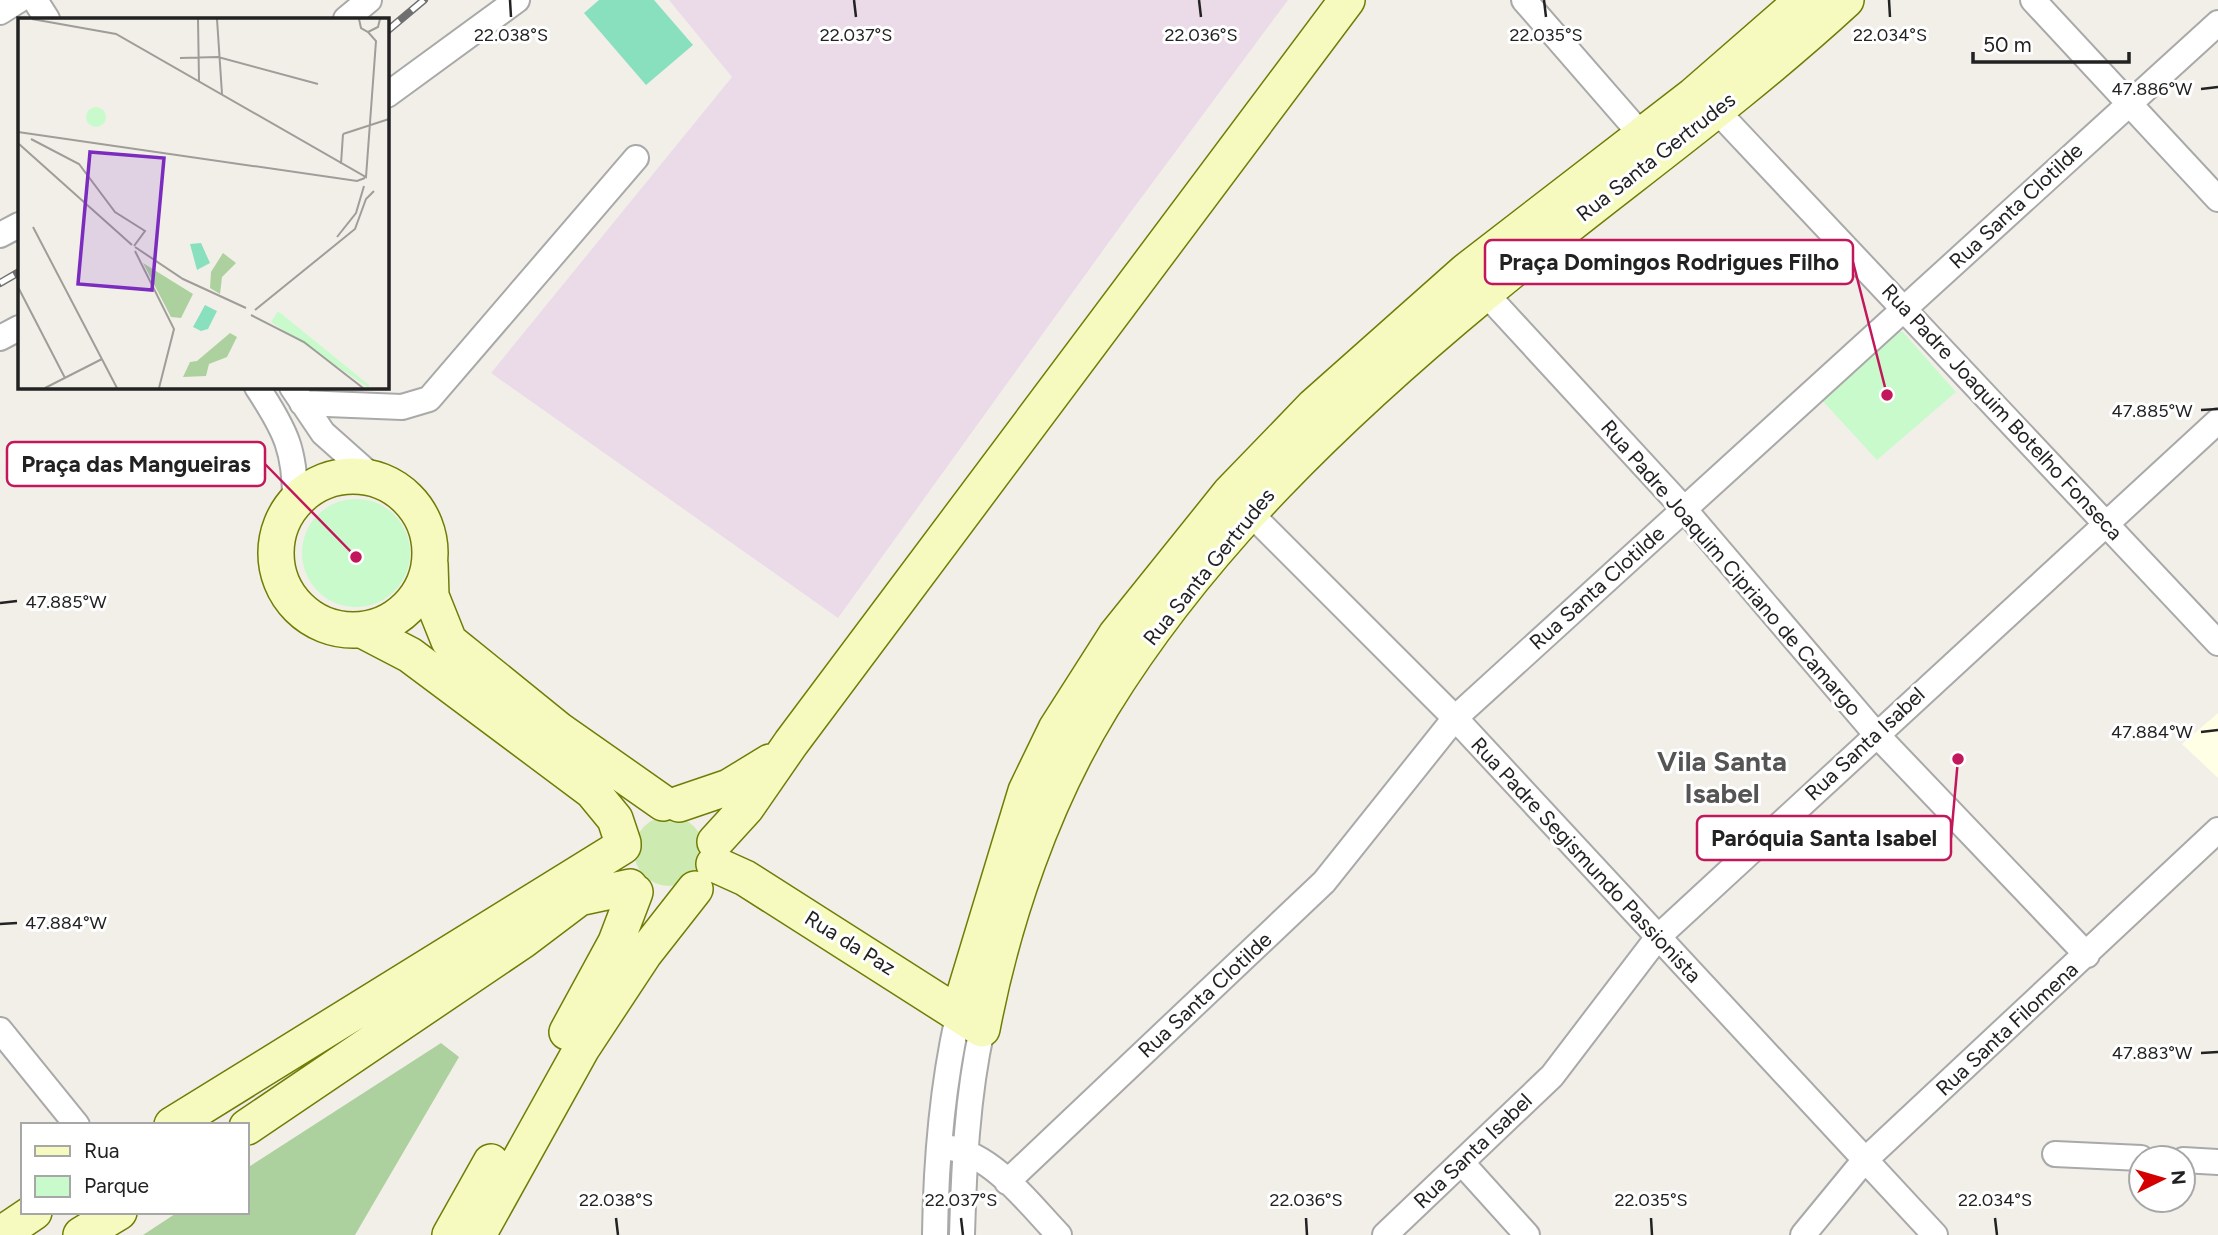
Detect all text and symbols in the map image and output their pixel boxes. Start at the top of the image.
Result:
inset map [18,18,388,388]
scale bar [1973,21,2129,65]
text: 22.038°S [474,24,548,46]
text: 22.037°S [820,24,892,46]
text: 22.036°S [1164,24,1238,46]
text: 22.035°S [1509,24,1583,46]
text: 22.034°S [1853,24,1927,46]
text: 50 m [1983,32,2032,57]
text: 47.886°W [2112,78,2193,100]
street label: Rua Santa Gertrudes [1571,87,1740,226]
street label: Rua Santa Clotilde [1944,137,2087,274]
callout: Praça Domingos Rodrigues Filho [1485,240,1853,284]
text: Praça Domingos Rodrigues Filho [1499,248,1839,276]
street label: Rua Padre Joaquim Botelho Fonseca [1877,278,2128,545]
text: 47.885°W [2112,400,2193,422]
street label: Rua Padre Joaquim Cipriano de Camargo [1596,415,1867,721]
callout: Praça das Mangueiras [7,442,265,486]
text: Praça das Mangueiras [21,450,251,478]
street label: Rua Santa Gertrudes [1138,483,1280,650]
street label: Rua Santa Clotilde [1524,520,1669,655]
text: 47.885°W [26,591,107,613]
street label: Rua Santa Isabel [1800,682,1930,805]
text: 47.884°W [2111,721,2194,743]
street label: Rua Padre Segismundo Passionista [1466,732,1707,987]
district label: Vila Santa Isabel [1657,744,1787,810]
callout: Paróquia Santa Isabel [1697,816,1951,860]
text: Paróquia Santa Isabel [1711,824,1937,852]
street label: Rua da Paz [800,905,900,980]
text: 47.884°W [25,912,108,934]
street label: Rua Santa Clotilde [1133,926,1276,1063]
street label: Rua Santa Filomena [1931,957,2083,1101]
text: 47.883°W [2112,1042,2193,1064]
street label: Rua Santa Isabel [1408,1088,1537,1213]
legend [21,1123,248,1214]
text: Rua [84,1138,120,1163]
north arrow [2127,1144,2197,1214]
text: N [2166,1169,2191,1186]
text: Parque [84,1173,149,1198]
text: 22.038°S [579,1189,653,1211]
text: 22.037°S [925,1189,997,1211]
text: 22.036°S [1269,1189,1343,1211]
text: 22.035°S [1614,1189,1688,1211]
text: 22.034°S [1958,1189,2032,1211]

